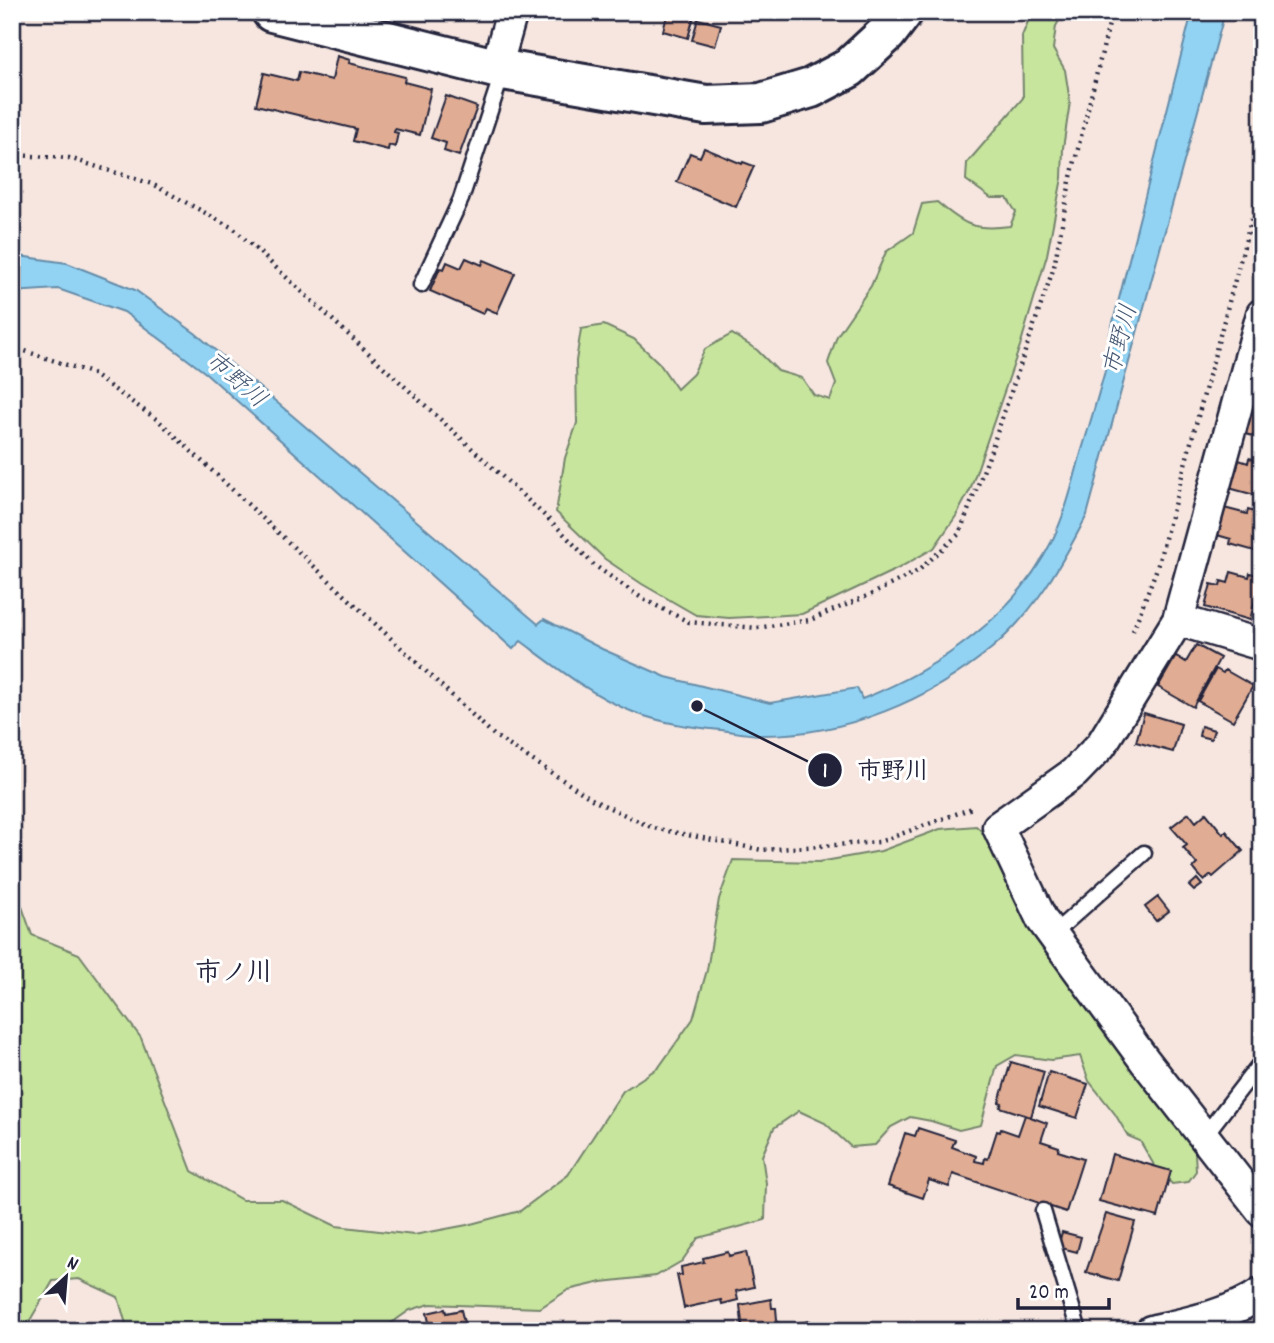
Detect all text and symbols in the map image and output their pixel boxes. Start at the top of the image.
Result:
water label: 市野川 [1096,301,1148,379]
water label: 市野川 [197,345,273,417]
callout: 市野川 [808,747,943,792]
text: 市野川 [857,756,929,790]
text: 1 [823,758,827,788]
district label: 市ノ川 [195,956,273,993]
north arrow [32,1242,102,1312]
text: N [62,1251,82,1279]
scale bar [1018,1266,1110,1310]
text: 20 m [1029,1279,1069,1309]

